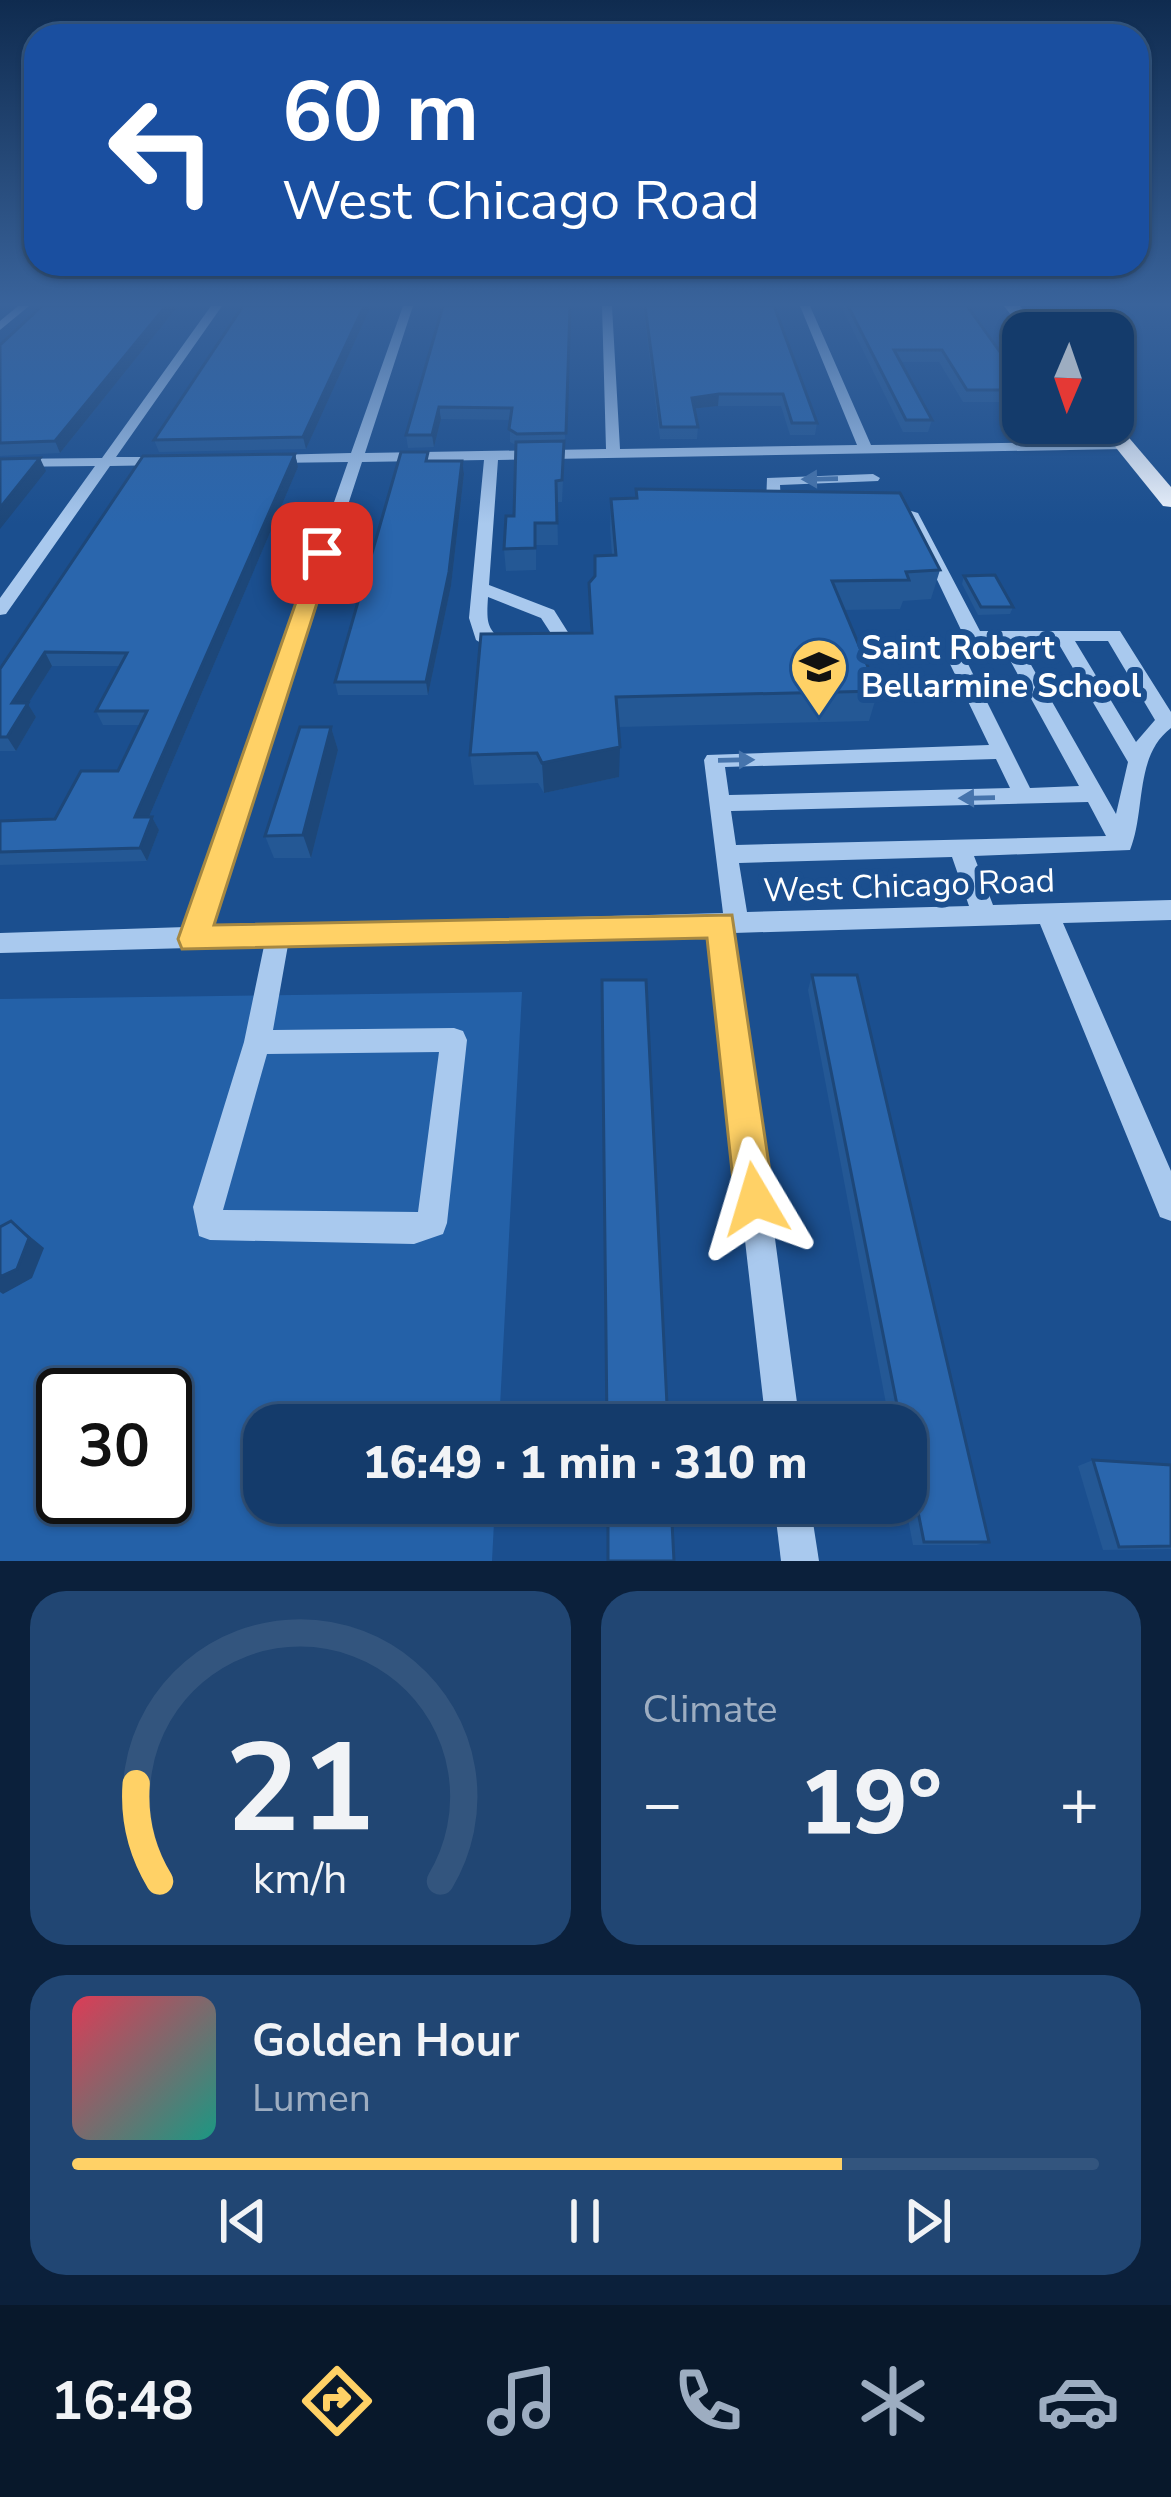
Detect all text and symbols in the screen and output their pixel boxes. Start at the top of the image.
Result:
text: 60 m [282,55,479,170]
icon: left [84,72,240,228]
text: West Chicago Road [282,164,760,238]
north arrow [1002,312,1134,444]
map controls [1002,312,1134,444]
one-way arrow [800,470,838,489]
pin [271,502,373,604]
icon: arrive [289,520,355,586]
place label: Saint Robert Bellarmine School [861,626,1142,709]
school or university icon: Saint Robert Bellarmine School [788,636,850,718]
one-way arrow [718,750,756,769]
one-way arrow [957,788,995,807]
street label: West Chicago Road [762,858,1056,914]
position arrow [692,1136,818,1262]
speed limit sign: 30 [36,1368,192,1524]
text: 16:49 · 1 min · 310 m [362,1433,808,1494]
text: Climate [643,1683,778,1736]
text: 21 [225,1704,375,1874]
text: 19° [799,1742,942,1865]
text: − [643,1759,682,1849]
text: + [1059,1759,1099,1849]
text: km/h [253,1850,348,1908]
text: Golden Hour [252,2011,519,2072]
text: Lumen [252,2072,371,2125]
icon: previous [210,2188,276,2254]
icon: pause [552,2188,618,2254]
icon: next [895,2188,961,2254]
icon: directions [295,2359,379,2443]
icon: music [480,2359,564,2443]
icon: phone [666,2359,750,2443]
icon: climate [851,2359,935,2443]
icon: car [1036,2359,1120,2443]
text: 16:48 [51,2364,194,2438]

